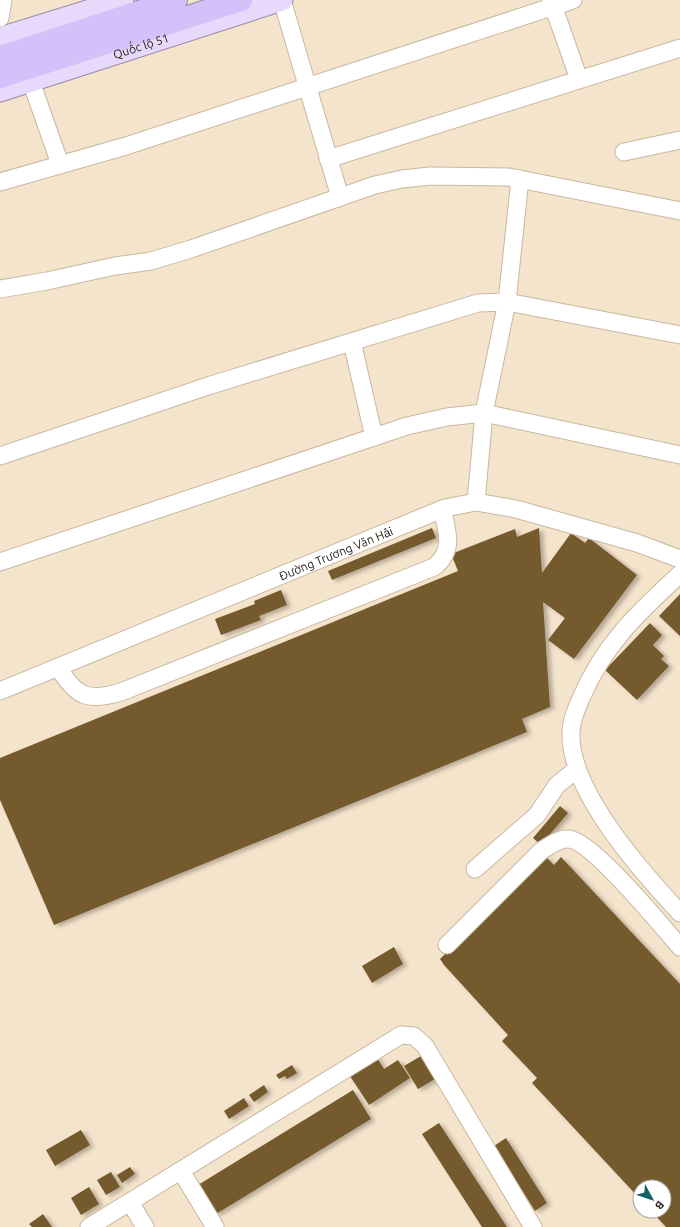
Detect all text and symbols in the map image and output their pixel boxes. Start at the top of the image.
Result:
street label: Quốc lộ 51 [111,30,170,61]
street label: Đường Trương Văn Hải [277,524,395,582]
north arrow [632,1179,672,1219]
text: B [653,1199,667,1212]

